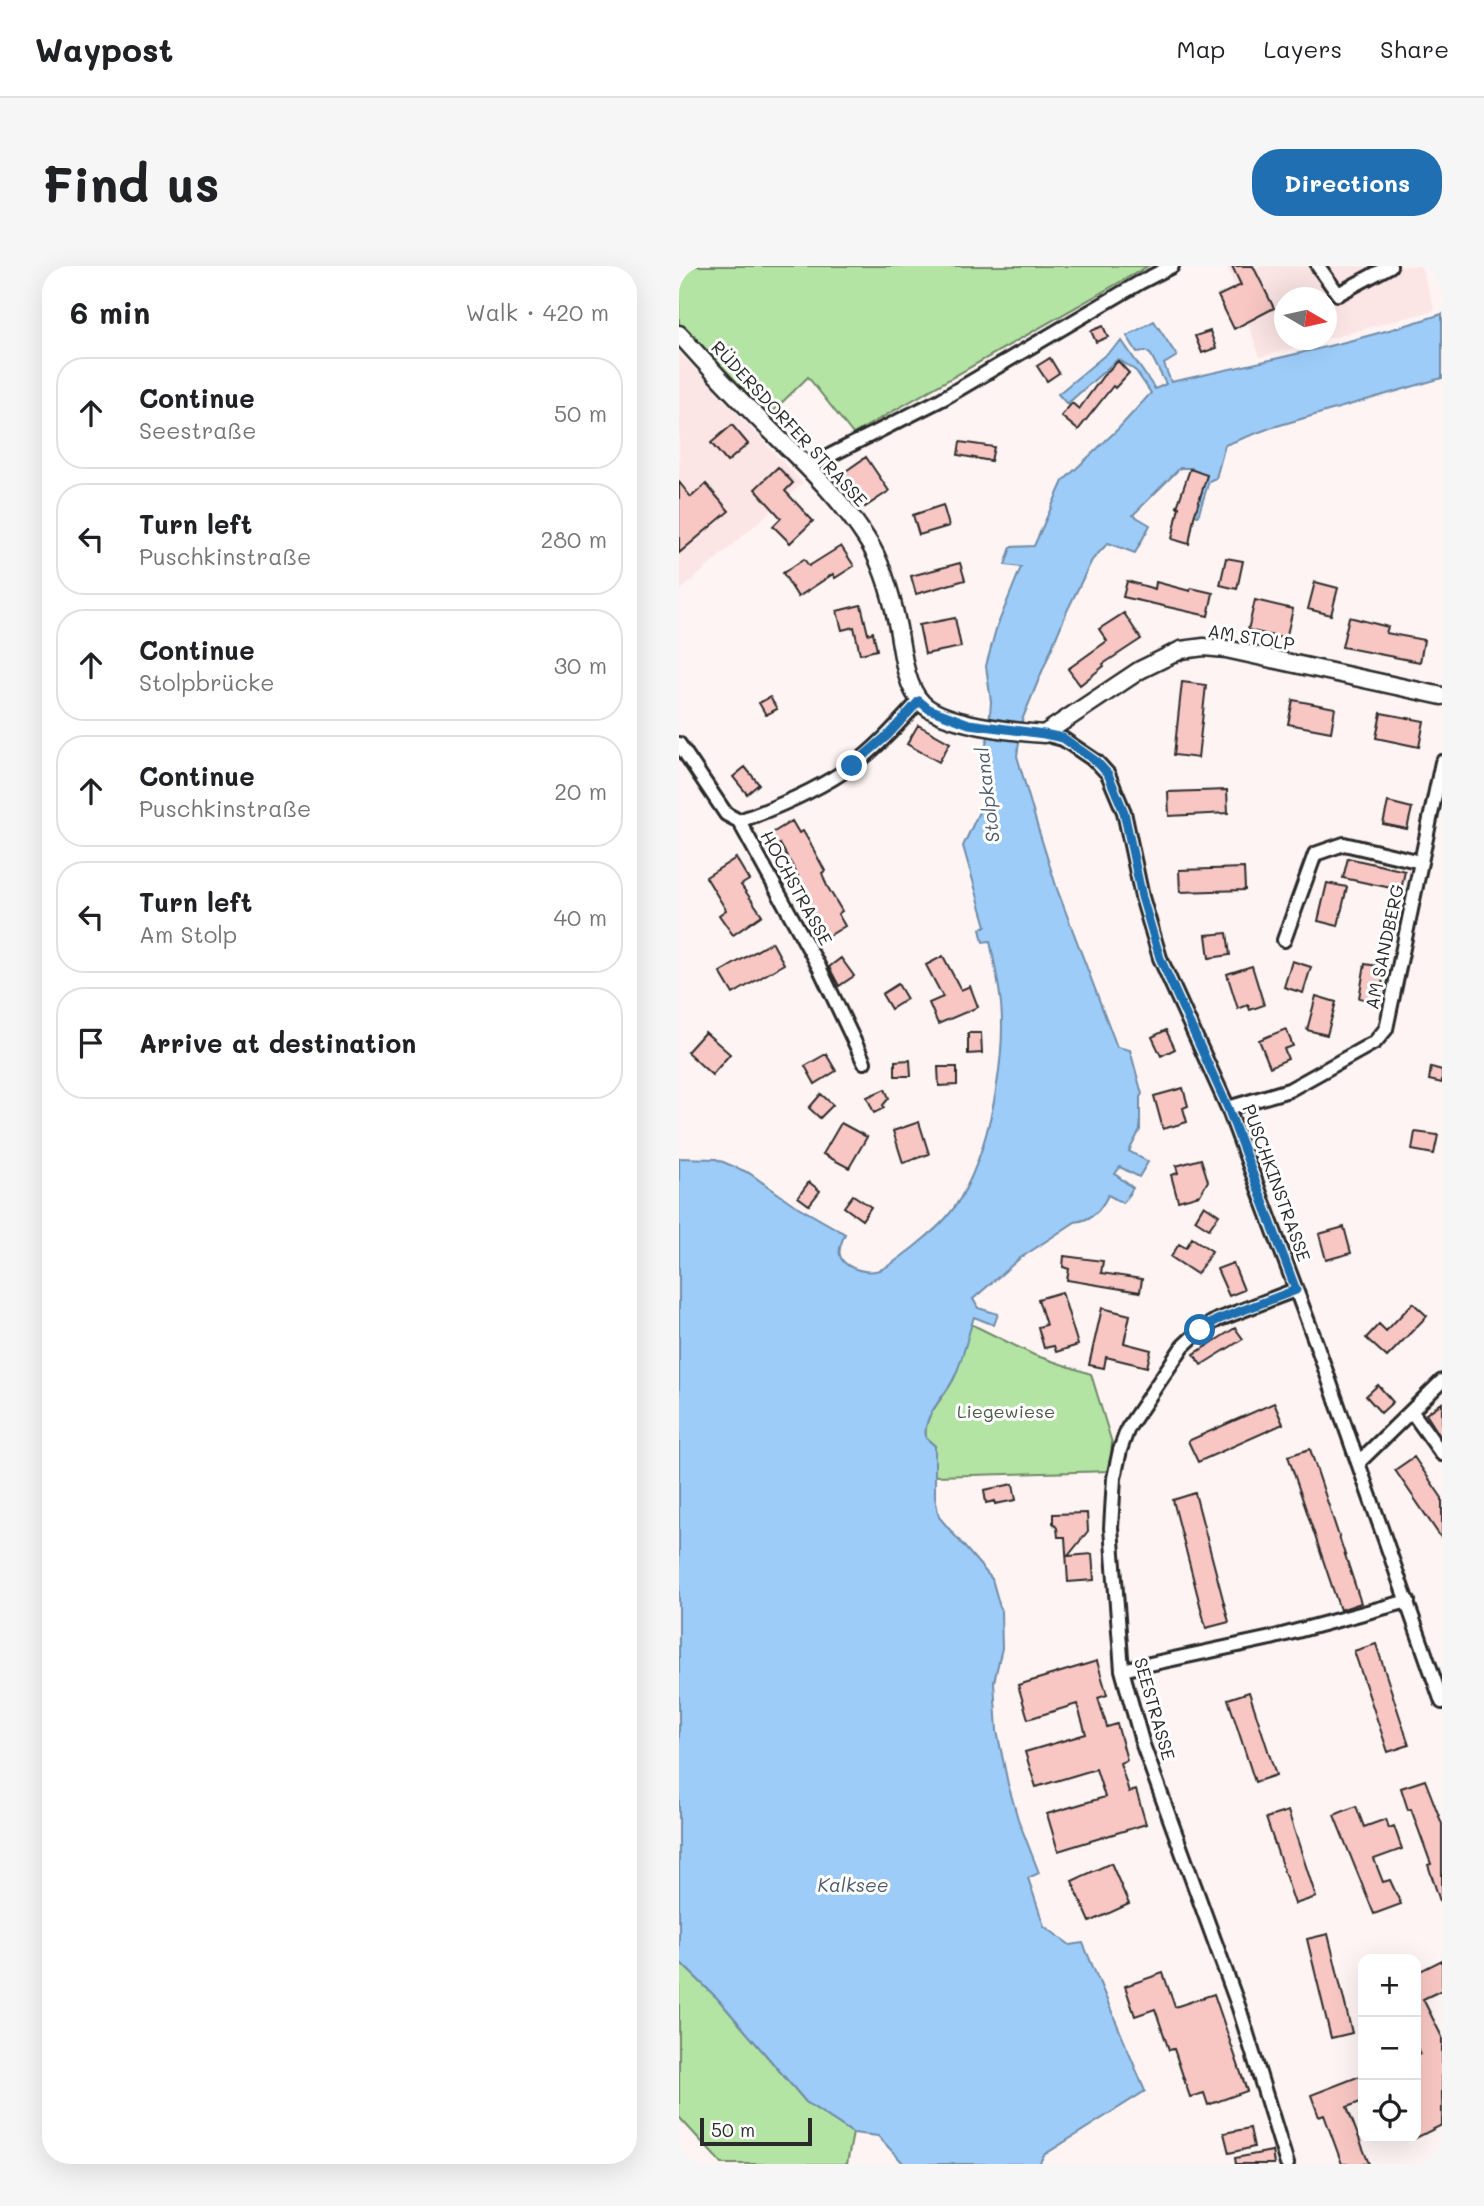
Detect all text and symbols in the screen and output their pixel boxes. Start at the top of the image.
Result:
text: Waypost [35,27,173,70]
text: Map [1177,33,1225,64]
text: Layers [1263,33,1342,64]
text: Share [1380,33,1449,64]
button: Directions [1252,149,1442,216]
text: Find us [42,151,220,214]
north arrow [1274,287,1337,350]
text: 6 min [70,292,150,332]
text: Walk · 420 m [466,297,609,327]
street label: RÜDERSDORFER STRASSE [706,335,873,511]
text: Continue [139,381,255,415]
icon: ahead [72,394,110,432]
text: 50 m [554,398,607,428]
text: Seestraße [139,415,256,445]
text: Turn left [139,507,252,541]
icon: left [72,520,110,558]
text: 280 m [540,524,607,554]
text: Puschkinstraße [139,541,311,571]
street label: AM STOLP [1206,618,1296,656]
text: Continue [139,633,255,667]
icon: ahead [72,646,110,684]
text: 30 m [554,650,607,680]
text: Stolpbrücke [139,667,274,697]
water label: Stolpkanal [968,746,1005,844]
route end [836,750,867,781]
text: Continue [139,759,255,793]
icon: ahead [72,772,110,810]
text: 20 m [554,776,607,806]
text: Puschkinstraße [139,793,311,823]
street label: HOCHSTRASSE [755,826,838,949]
street label: AM SANDBERG [1359,882,1409,1011]
text: Turn left [139,885,252,919]
icon: left [72,898,110,936]
text: 40 m [554,902,607,932]
text: Am Stolp [139,919,237,949]
icon: arrive [72,1024,110,1062]
text: Arrive at destination [139,1026,416,1060]
street label: PUSCHKINSTRASSE [1237,1101,1317,1265]
route start [1184,1314,1215,1345]
park label: Liegewiese [957,1399,1055,1423]
street label: SEESTRASSE [1129,1655,1181,1763]
water label: Kalksee [818,1872,888,1897]
map controls [1358,1954,1421,2143]
button: + [1358,1954,1421,2017]
button: − [1358,2017,1421,2080]
button: locate [1358,2080,1421,2143]
scale bar [700,2115,812,2147]
text: 50 m [711,2117,755,2142]

